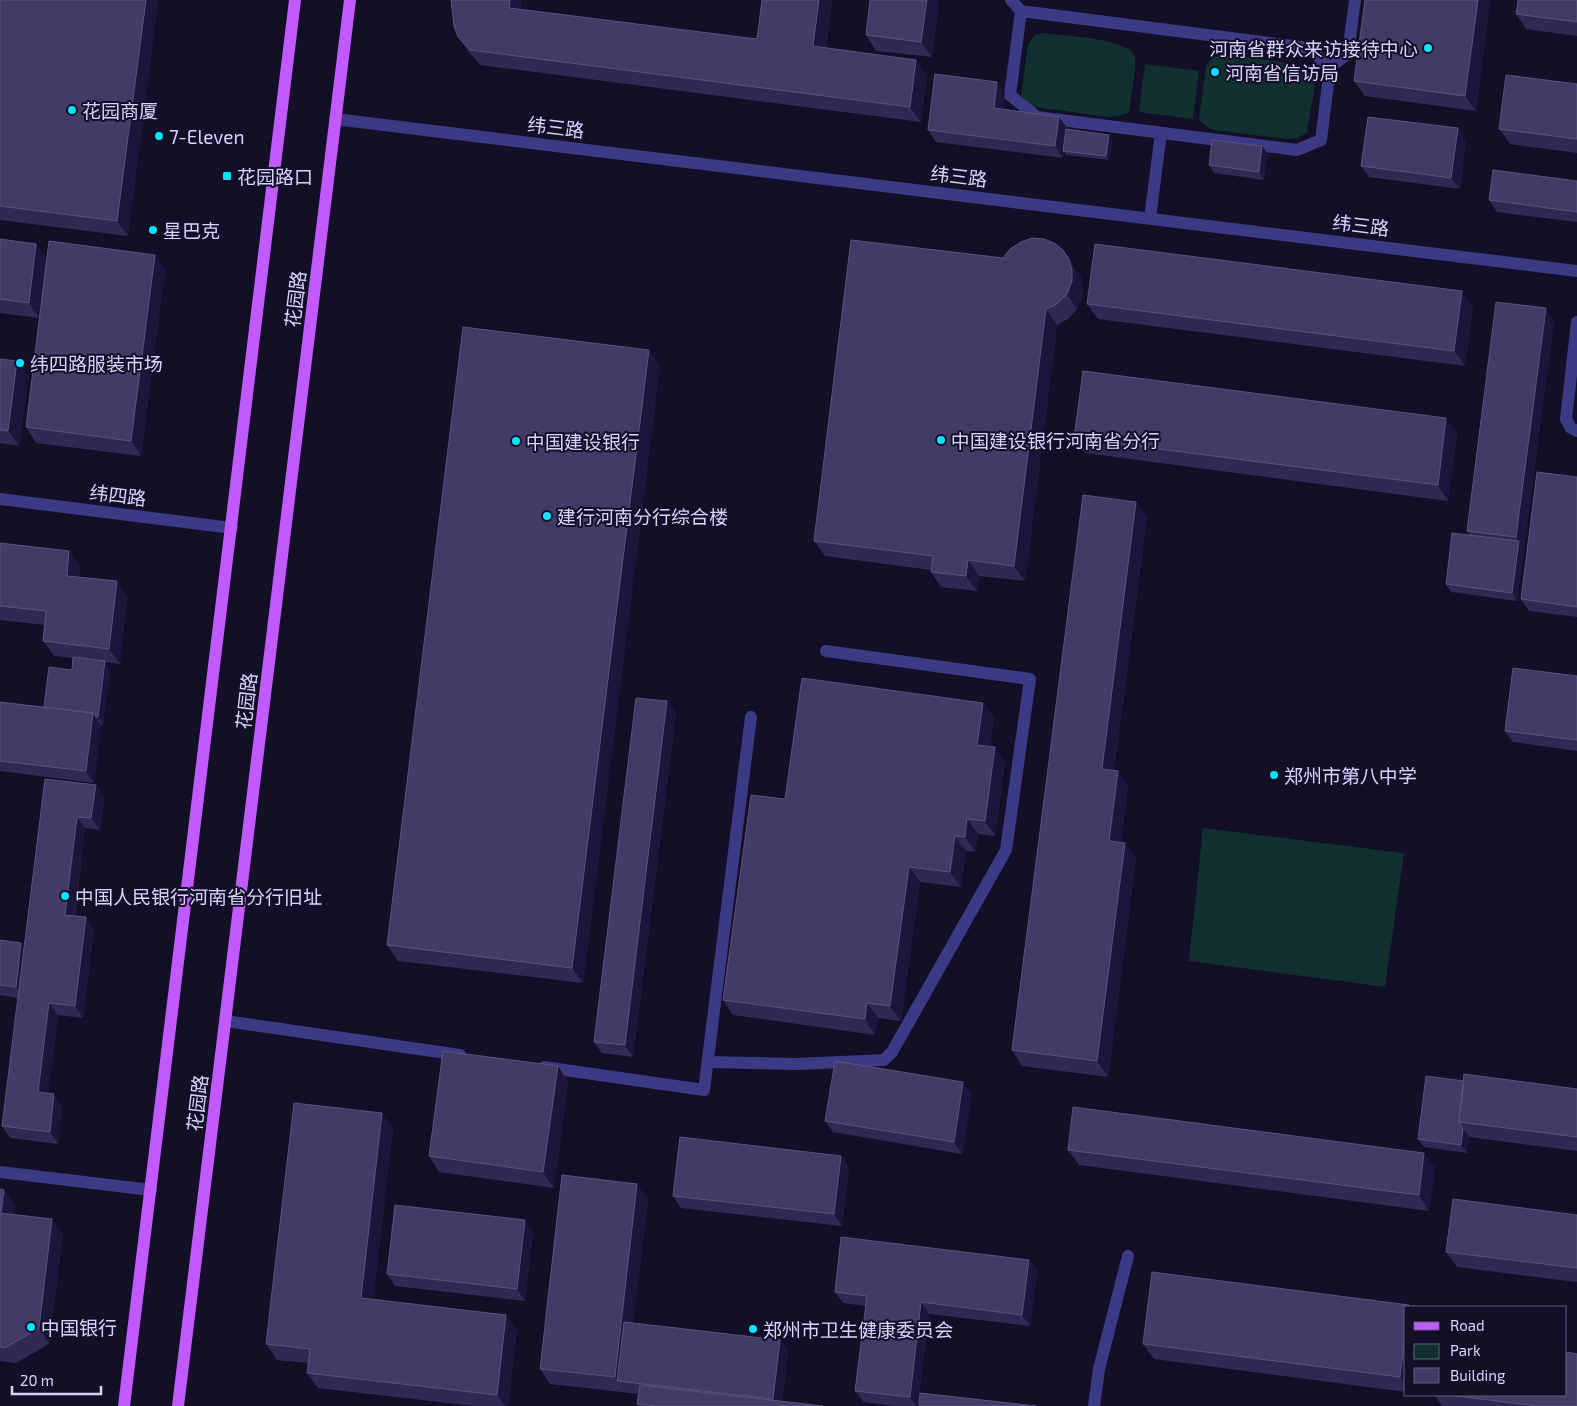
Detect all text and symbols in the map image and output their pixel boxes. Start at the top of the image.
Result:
place label: 河南省群众来访接待中心 [1209,37,1418,60]
marker: 河南省群众来访接待中心 [1422,42,1434,54]
place label: 河南省信访局 [1225,61,1339,84]
marker: 河南省信访局 [1209,66,1221,78]
place label: 花园商厦 [82,99,158,122]
marker: 花园商厦 [66,104,78,116]
street label: 纬三路 [526,112,586,142]
place label: 7-Eleven [169,125,245,148]
marker: 7-Eleven [153,130,165,142]
street label: 纬三路 [929,161,989,191]
place label: 花园路口 [237,165,313,188]
marker: 花园路口 [221,170,233,182]
street label: 纬三路 [1331,210,1391,240]
place label: 星巴克 [163,219,220,242]
marker: 星巴克 [147,224,159,236]
street label: 花园路 [280,269,310,329]
place label: 纬四路服装市场 [30,352,163,375]
marker: 纬四路服装市场 [14,357,26,369]
place label: 中国建设银行河南省分行 [951,429,1160,452]
place label: 中国建设银行 [526,430,640,453]
marker: 中国建设银行河南省分行 [935,434,947,446]
marker: 中国建设银行 [510,435,522,447]
street label: 纬四路 [88,480,148,510]
place label: 建行河南分行综合楼 [557,505,728,528]
marker: 建行河南分行综合楼 [541,510,553,522]
street label: 花园路 [231,671,261,731]
place label: 郑州市第八中学 [1284,764,1417,787]
marker: 郑州市第八中学 [1268,769,1280,781]
place label: 中国人民银行河南省分行旧址 [75,885,322,908]
marker: 中国人民银行河南省分行旧址 [59,890,71,902]
street label: 花园路 [182,1073,212,1133]
legend [1404,1306,1567,1396]
place label: 中国银行 [41,1316,117,1339]
text: Road [1450,1316,1485,1334]
place label: 郑州市卫生健康委员会 [763,1318,953,1341]
marker: 中国银行 [25,1321,37,1333]
marker: 郑州市卫生健康委员会 [747,1323,759,1335]
text: Park [1450,1341,1481,1359]
scale bar [12,1364,101,1396]
text: Building [1450,1366,1506,1384]
text: 20 m [20,1371,54,1389]

